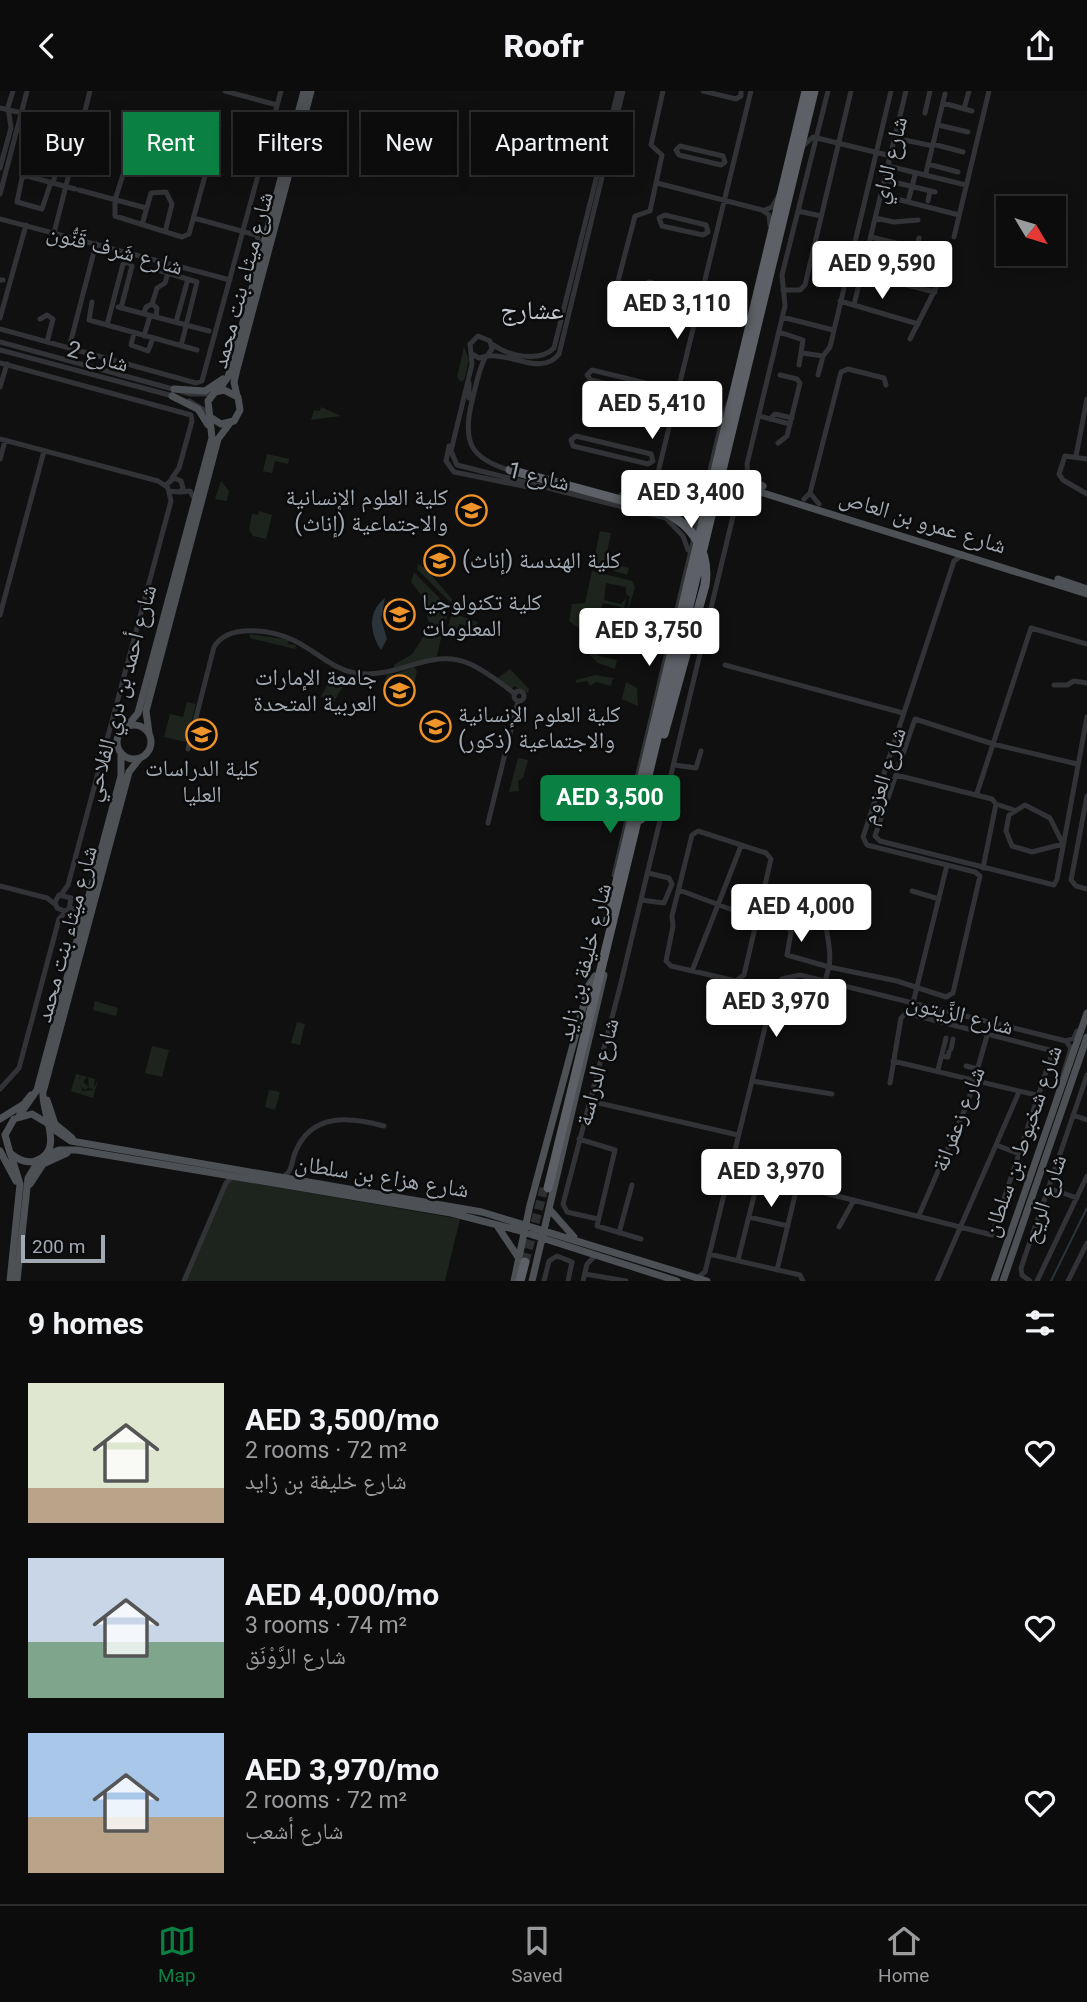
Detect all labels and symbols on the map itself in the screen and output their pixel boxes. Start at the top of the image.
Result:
street label: شارع الراي [866,114,918,208]
street label: شارع ميثاء بنت محمد [206,189,280,372]
north arrow [996,196,1066,266]
street label: شارع شَرف قَنُّون [44,218,186,282]
pin: AED 9,590 [802,241,962,301]
pin: AED 3,110 [597,281,757,341]
district label: عشارج [500,295,564,326]
street label: شارع 2 [64,335,131,379]
pin: AED 5,410 [572,381,732,441]
street label: شارع 1 [505,456,572,498]
pin: AED 3,400 [611,471,771,530]
street label: شارع عمرو بن العاص [836,483,1009,561]
place label: كلية العلوم الإنسانية والاجتماعية (إناث) [285,484,448,538]
school or university icon: كلية العلوم الإنسانية والاجتماعية (إناث) [454,493,488,527]
school or university icon: كلية الهندسة (إناث) [422,543,456,577]
place label: كلية الهندسة (إناث) [462,547,621,575]
street label: شارع أحمد بن دري الفلاحي [78,582,167,806]
place label: كلية تكنولوجيا المعلومات [422,589,542,642]
school or university icon: كلية تكنولوجيا المعلومات [382,598,416,632]
pin: AED 3,750 [569,609,729,668]
place label: جامعة الإمارات العربية المتحدة [253,664,377,717]
school or university icon: جامعة الإمارات العربية المتحدة [383,673,417,707]
place label: كلية العلوم الإنسانية والاجتماعية (ذكور) [458,701,621,754]
school or university icon: كلية العلوم الإنسانية والاجتماعية (ذكور) [418,710,452,744]
school or university icon: كلية الدراسات العليا [185,717,219,751]
street label: شارع العزوم [855,724,914,829]
place label: كلية الدراسات العليا [145,755,259,808]
pin: AED 3,500 [530,775,690,835]
street label: شارع ميثاء بنت محمد [30,843,104,1026]
street label: شارع خليفة بن زايد [552,880,618,1044]
pin: AED 4,000 [721,885,881,944]
pin: AED 3,970 [696,979,856,1039]
street label: شارع الزَّيتون [903,988,1016,1042]
street label: شارع الدراسة [570,1015,626,1129]
street label: شارع شخبوط بن سلطان [977,1042,1069,1241]
street label: شارع زعفرانة [926,1063,992,1176]
street label: شارع هزاع بن سلطان [293,1149,471,1205]
pin: AED 3,970 [691,1149,851,1209]
street label: شارع الريح [1017,1151,1073,1248]
scale bar [21,1232,105,1264]

